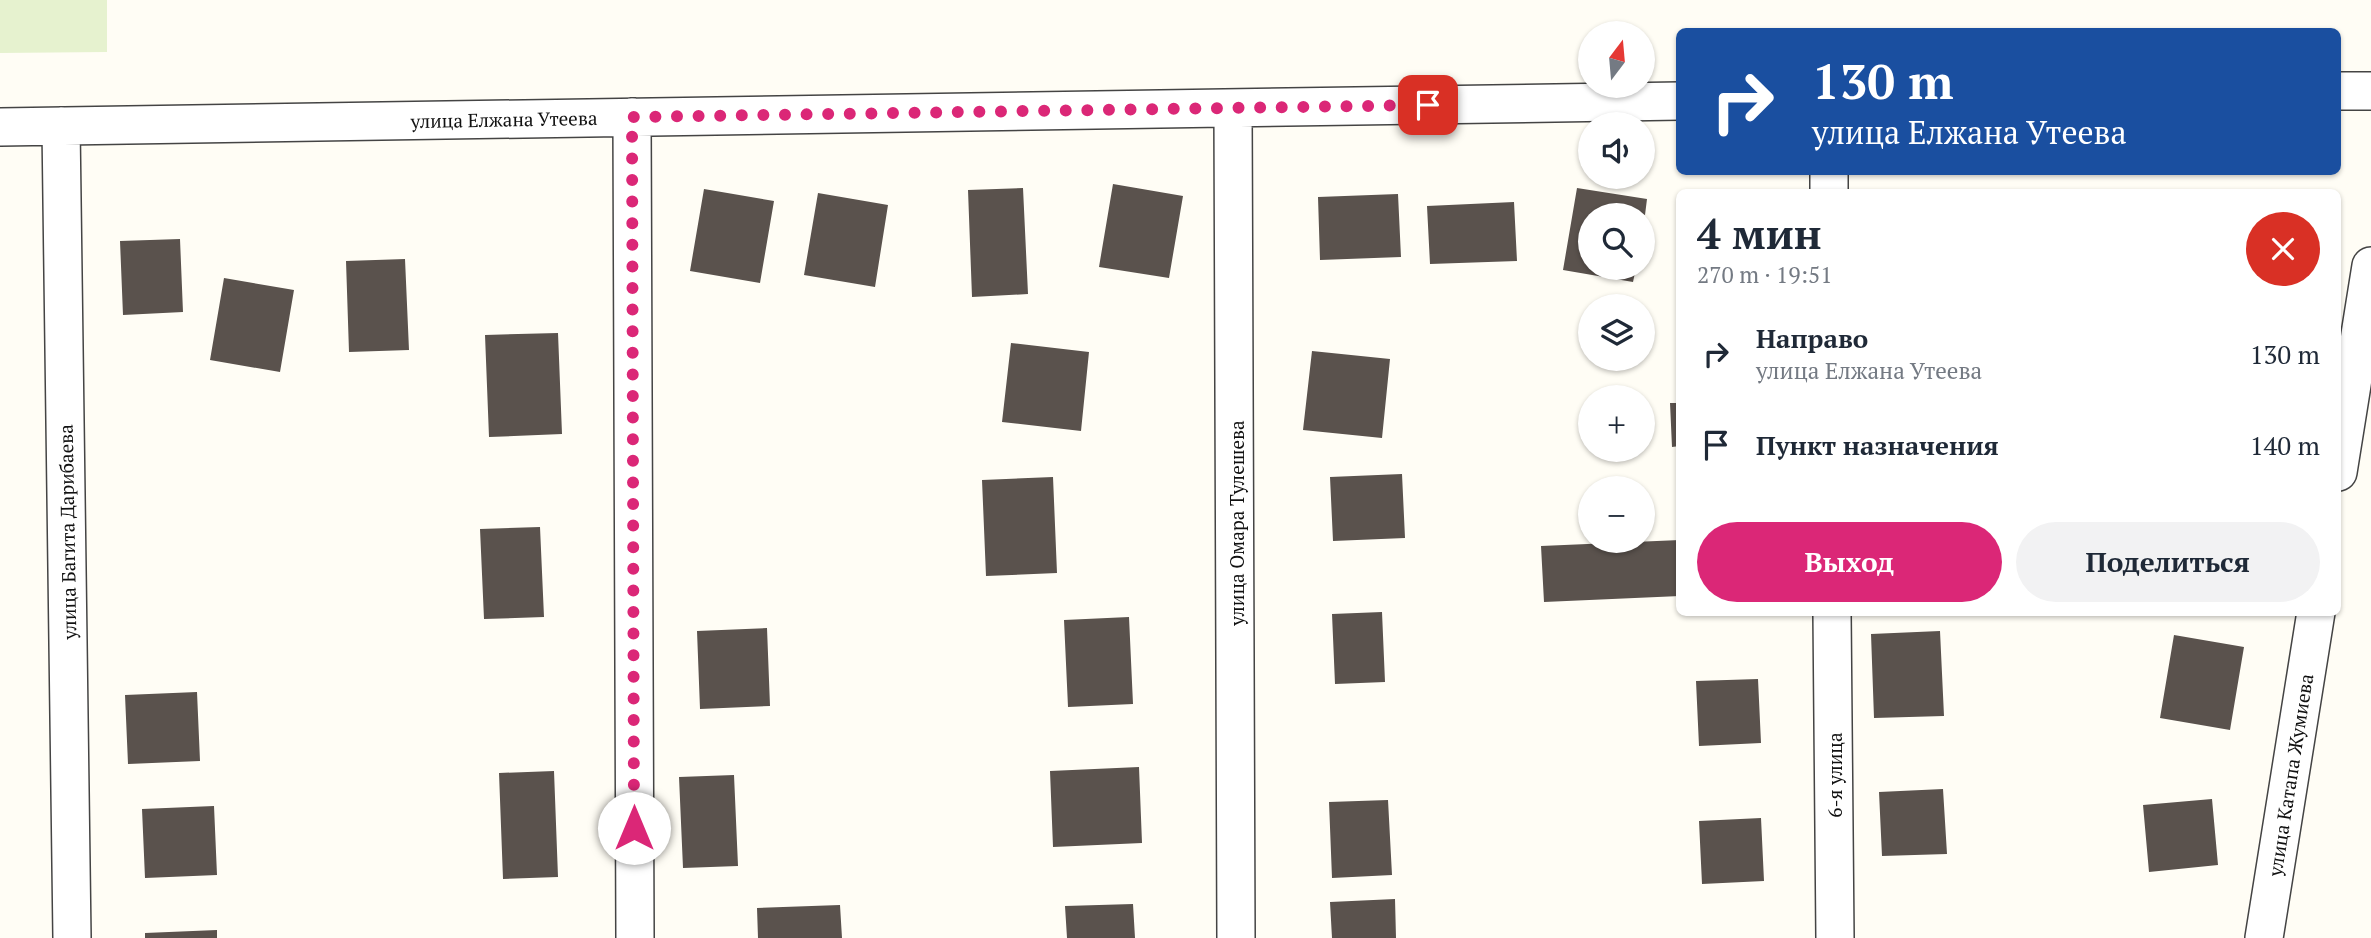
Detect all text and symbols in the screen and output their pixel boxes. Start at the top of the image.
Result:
north arrow [1578,21,1656,98]
map controls [1578,21,1655,553]
text: 130 m [1812,48,1954,113]
icon: right [1697,56,1788,147]
pin [1398,75,1458,135]
icon: arrive [1409,86,1447,124]
street label: улица Елжана Утеева [409,105,598,133]
text: улица Елжана Утеева [1812,111,2127,153]
button: sound [1578,112,1655,189]
button: search [1578,203,1655,280]
text: 4 мин [1697,205,1822,261]
button: close [2246,212,2320,286]
text: 270 m · 19:51 [1697,259,1832,290]
button: layers [1578,294,1655,371]
text: Направо [1756,321,1868,355]
icon: right [1697,335,1735,373]
text: 130 m [2250,337,2320,371]
text: улица Елжана Утеева [1756,355,1982,386]
button: + [1578,385,1655,462]
street label: улица Омара Тулешева [1224,420,1249,627]
street label: улица Багита Дарибаева [53,424,81,641]
icon: arrive [1697,426,1735,464]
text: Пункт назначения [1756,428,1999,462]
text: 140 m [2250,428,2320,462]
button: − [1578,476,1655,553]
button: Выход [1697,522,2002,602]
button: Поделиться [2016,522,2320,602]
street label: улица Катапа Жумиева [2261,671,2318,879]
street label: 6-я улица [1822,732,1847,818]
position arrow [597,791,671,865]

